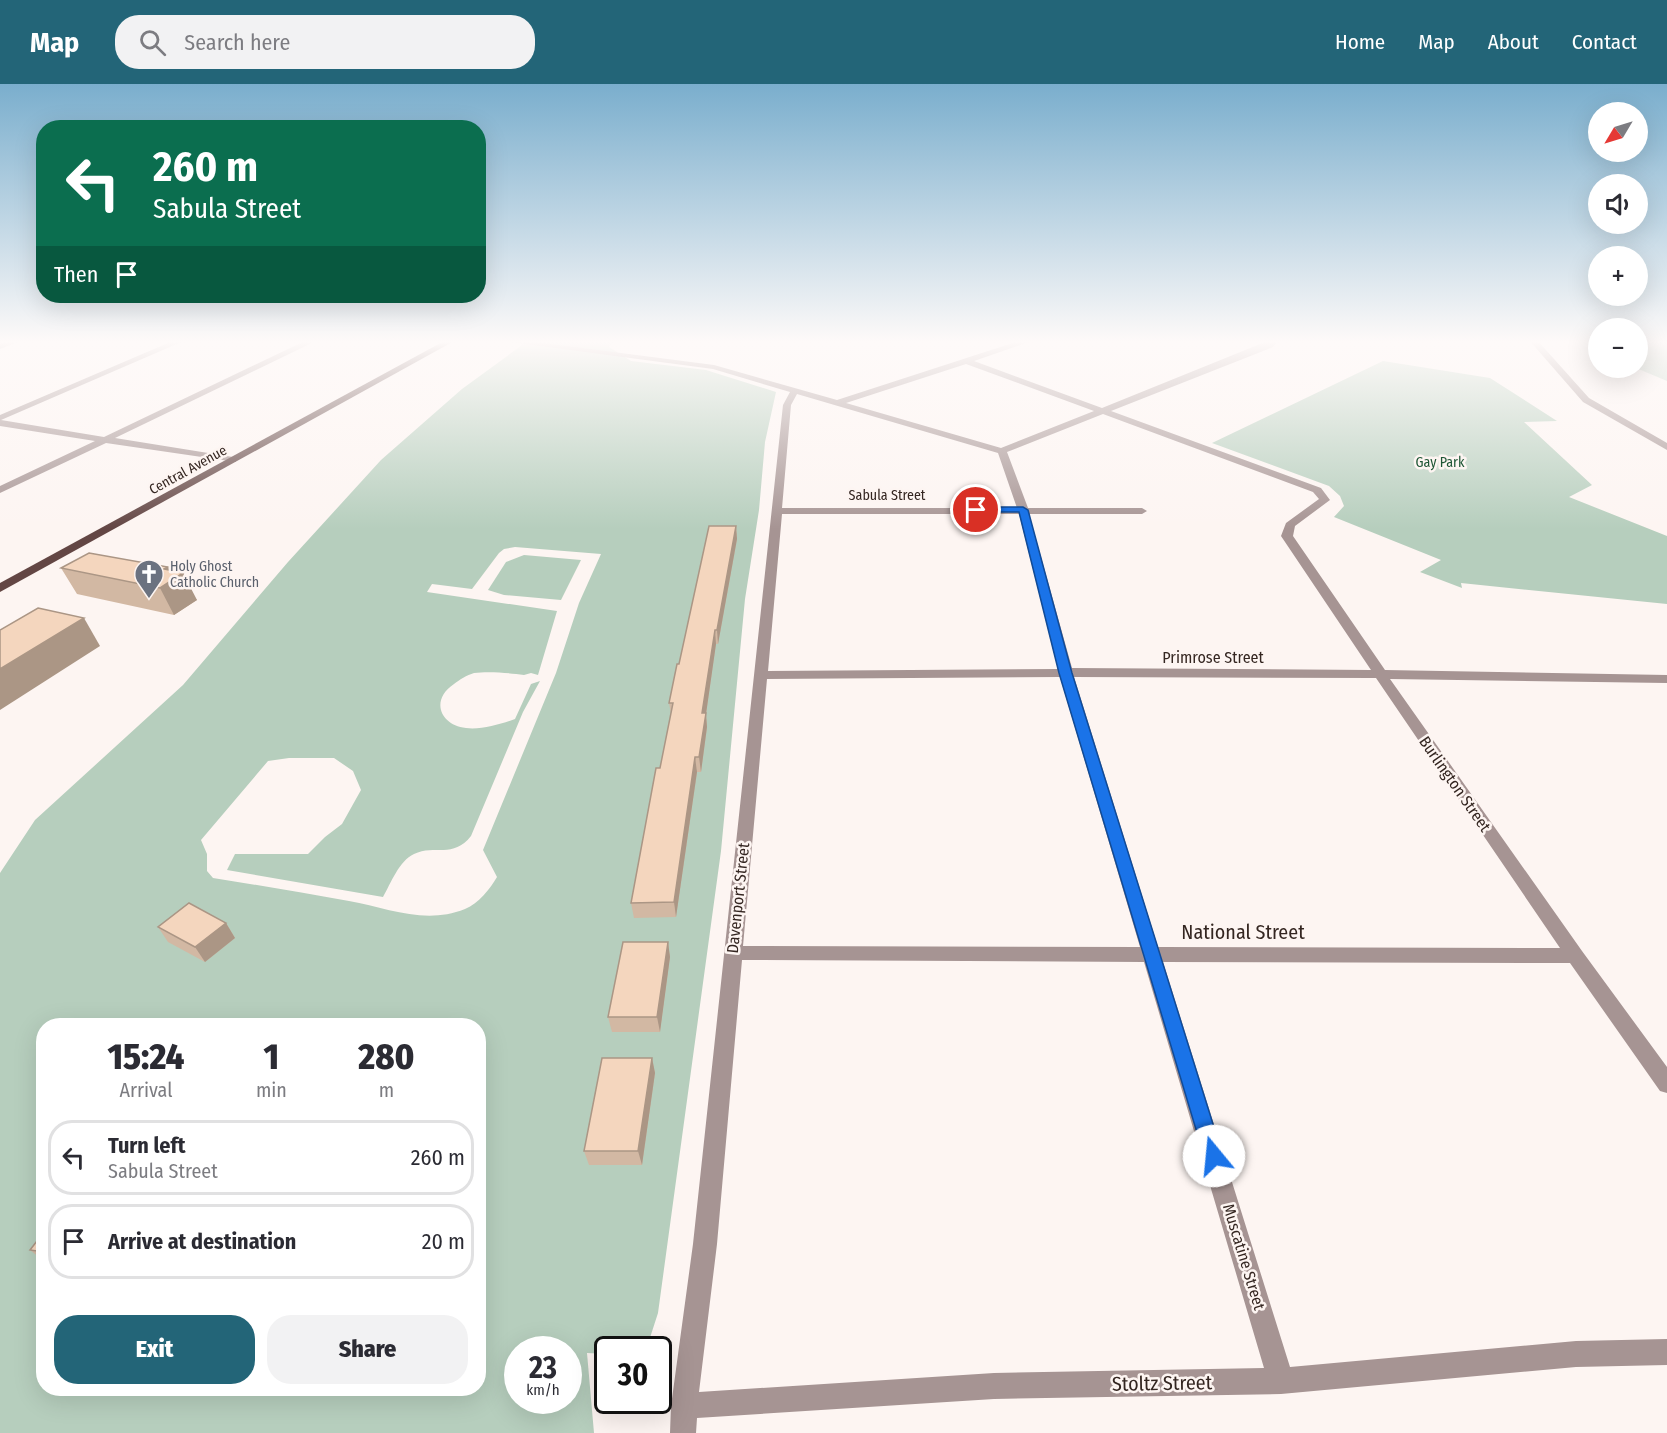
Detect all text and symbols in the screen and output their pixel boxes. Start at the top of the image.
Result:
search box [115,15,535,69]
text: Map [30,26,79,59]
icon: search [136,26,169,59]
text: Search here [184,29,290,56]
text: Home [1335,29,1385,55]
text: Map [1418,29,1455,55]
text: About [1488,29,1539,55]
text: Contact [1572,29,1637,55]
north arrow [1588,102,1648,162]
map controls [1588,102,1648,378]
text: 260 m [153,142,258,192]
icon: left [54,144,132,222]
button: sound [1588,174,1648,234]
text: Sabula Street [153,193,301,225]
button: + [1588,246,1648,306]
icon: arrive [110,258,143,291]
text: Then [54,261,98,288]
button: − [1588,318,1648,378]
street label: Central Avenue [146,442,230,498]
park label: Gay Park [1415,454,1465,471]
pin [950,484,1001,535]
street label: Sabula Street [849,487,926,504]
icon: arrive [959,493,992,526]
church icon: Holy Ghost Catholic Church [133,558,165,600]
place label: Holy Ghost Catholic Church [170,558,259,591]
street label: Primrose Street [1162,648,1264,667]
street label: Burlington Street [1415,733,1495,836]
street label: Davenport Street [723,841,753,954]
street label: National Street [1181,920,1305,944]
text: 15:24 [107,1035,184,1079]
text: 1 [264,1035,279,1079]
text: 280 [358,1035,415,1079]
text: Arrival [119,1078,172,1102]
text: min [256,1078,287,1102]
text: m [379,1078,394,1102]
position arrow [1182,1124,1246,1188]
text: Turn left [108,1132,186,1159]
icon: left [57,1141,90,1174]
text: 260 m [411,1144,465,1171]
text: Sabula Street [108,1159,218,1183]
street label: Muscatine Street [1219,1202,1269,1313]
icon: arrive [57,1225,90,1258]
text: Arrive at destination [108,1228,296,1255]
text: 20 m [422,1228,465,1255]
button: Exit [54,1315,255,1384]
button: Share [267,1315,468,1384]
speed limit sign: 30 [594,1336,672,1414]
text: 23 [529,1350,557,1386]
street label: Stoltz Street [1112,1370,1213,1396]
text: km/h [526,1381,560,1399]

